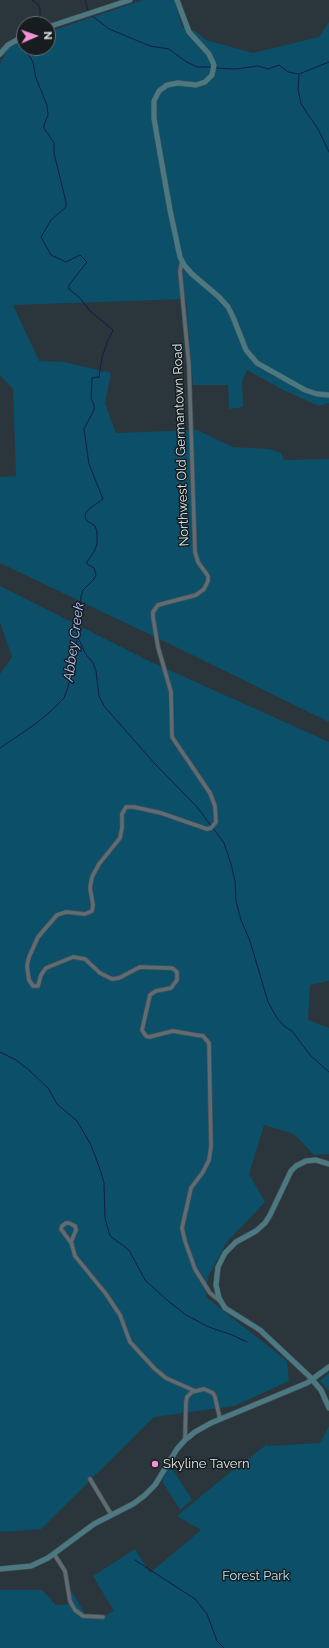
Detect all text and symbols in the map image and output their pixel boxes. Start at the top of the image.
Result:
north arrow [16,16,56,56]
text: N [41,31,54,40]
street label: Northwest Old Germantown Road [170,343,192,547]
water label: Abbey Creek [60,601,88,683]
place label: Skyline Tavern [163,1456,250,1472]
marker: Skyline Tavern [150,1459,160,1469]
park label: Forest Park [222,1568,290,1584]

